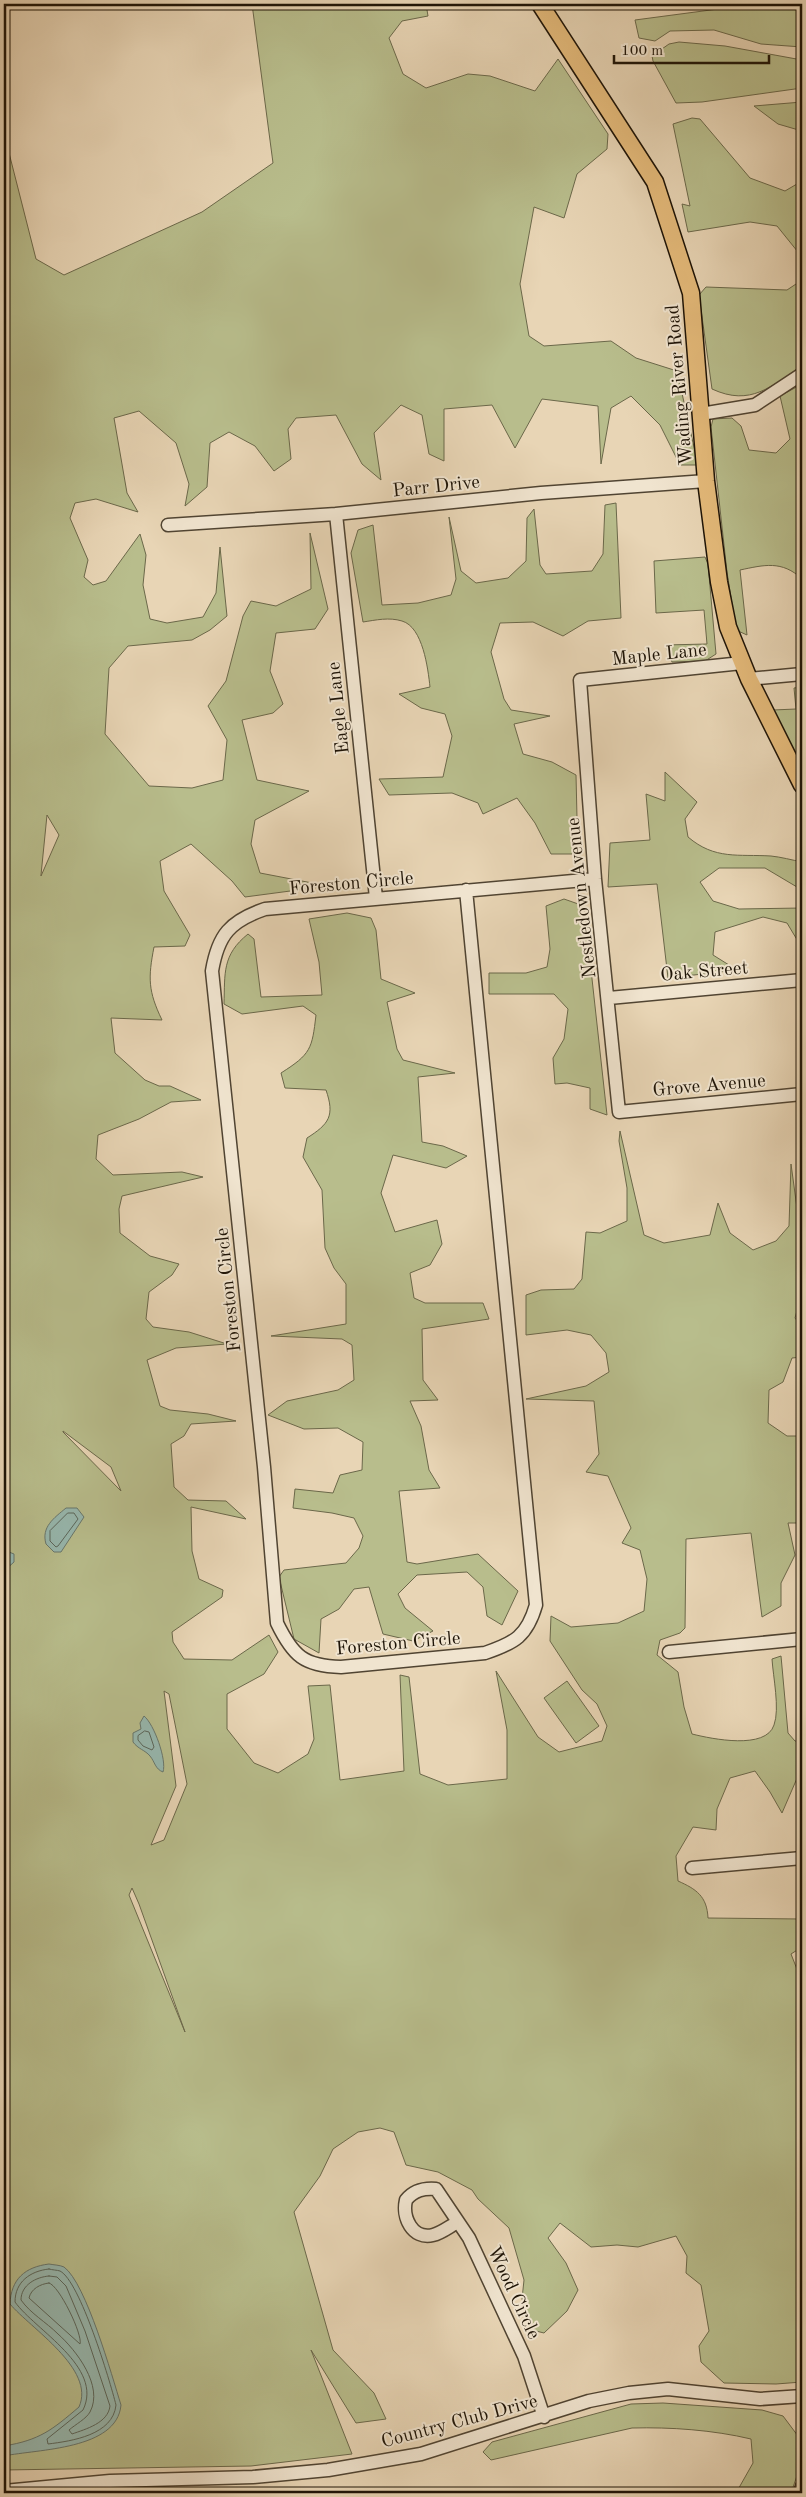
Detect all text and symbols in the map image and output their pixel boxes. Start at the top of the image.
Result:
scale bar [614,32,768,64]
text: 100 m [621,44,663,59]
street label: Wading River Road [664,304,697,466]
street label: Parr Drive [392,473,481,502]
street label: Maple Lane [611,641,708,670]
street label: Eagle Lane [325,660,354,755]
street label: Nestledown Avenue [565,816,600,979]
street label: Foreston Circle [288,870,414,899]
street label: Oak Street [659,959,749,986]
street label: Grove Avenue [652,1072,767,1101]
street label: Foreston Circle [213,1227,245,1353]
street label: Foreston Circle [335,1630,461,1659]
street label: Wood Circle [483,2244,543,2343]
street label: Country Club Drive [379,2392,540,2452]

